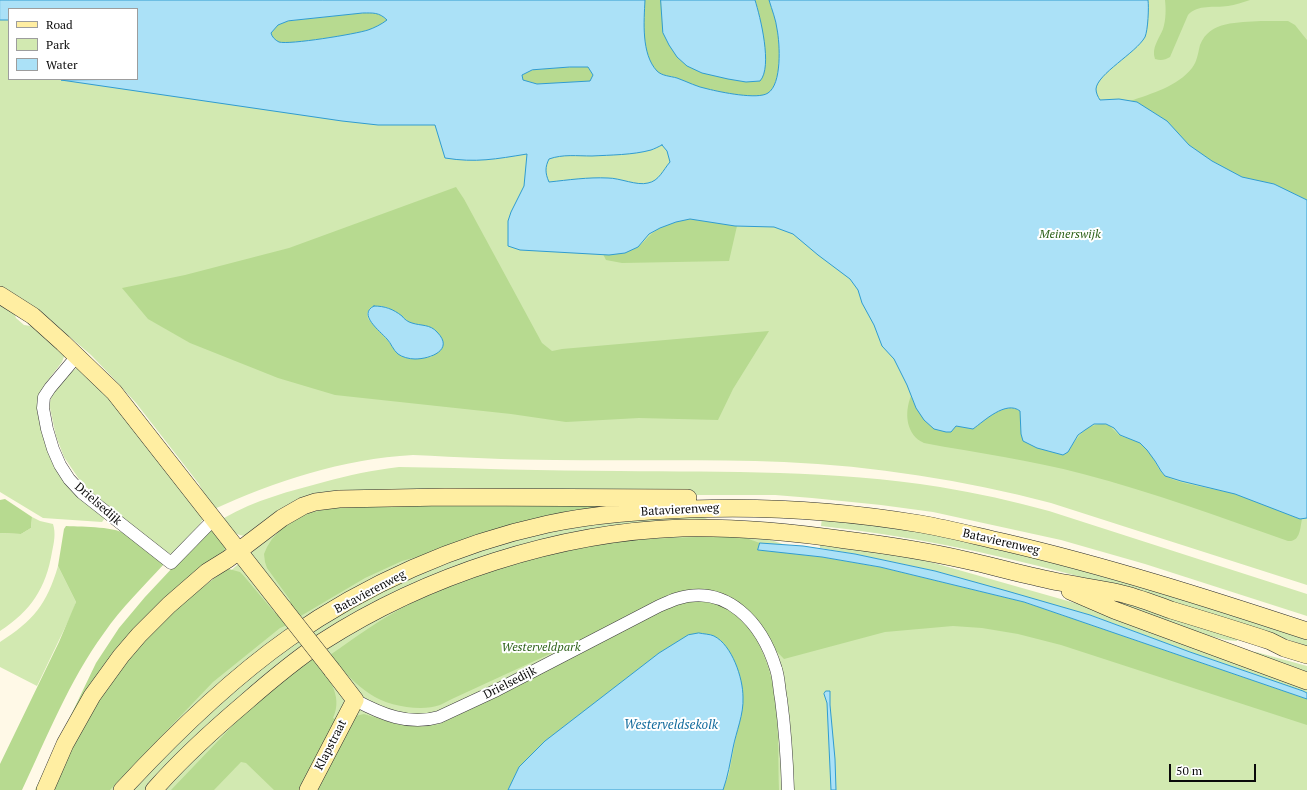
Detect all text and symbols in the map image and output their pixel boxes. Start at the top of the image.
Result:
legend [8,8,138,80]
text: Road [46,17,73,32]
text: Park [46,37,70,52]
text: Water [46,57,78,72]
park label: Meinerswijk [1039,228,1101,242]
street label: Drielsedijk [72,480,124,528]
street label: Batavierenweg [640,501,720,519]
street label: Batavierenweg [961,526,1041,558]
street label: Batavierenweg [332,567,408,617]
park label: Westerveldpark [502,641,580,655]
street label: Drielsedijk [481,664,539,702]
street label: Klapstraat [312,717,350,773]
water label: Westerveldsekolk [624,717,718,733]
scale bar [1171,756,1258,782]
text: 50 m [1176,763,1202,778]

